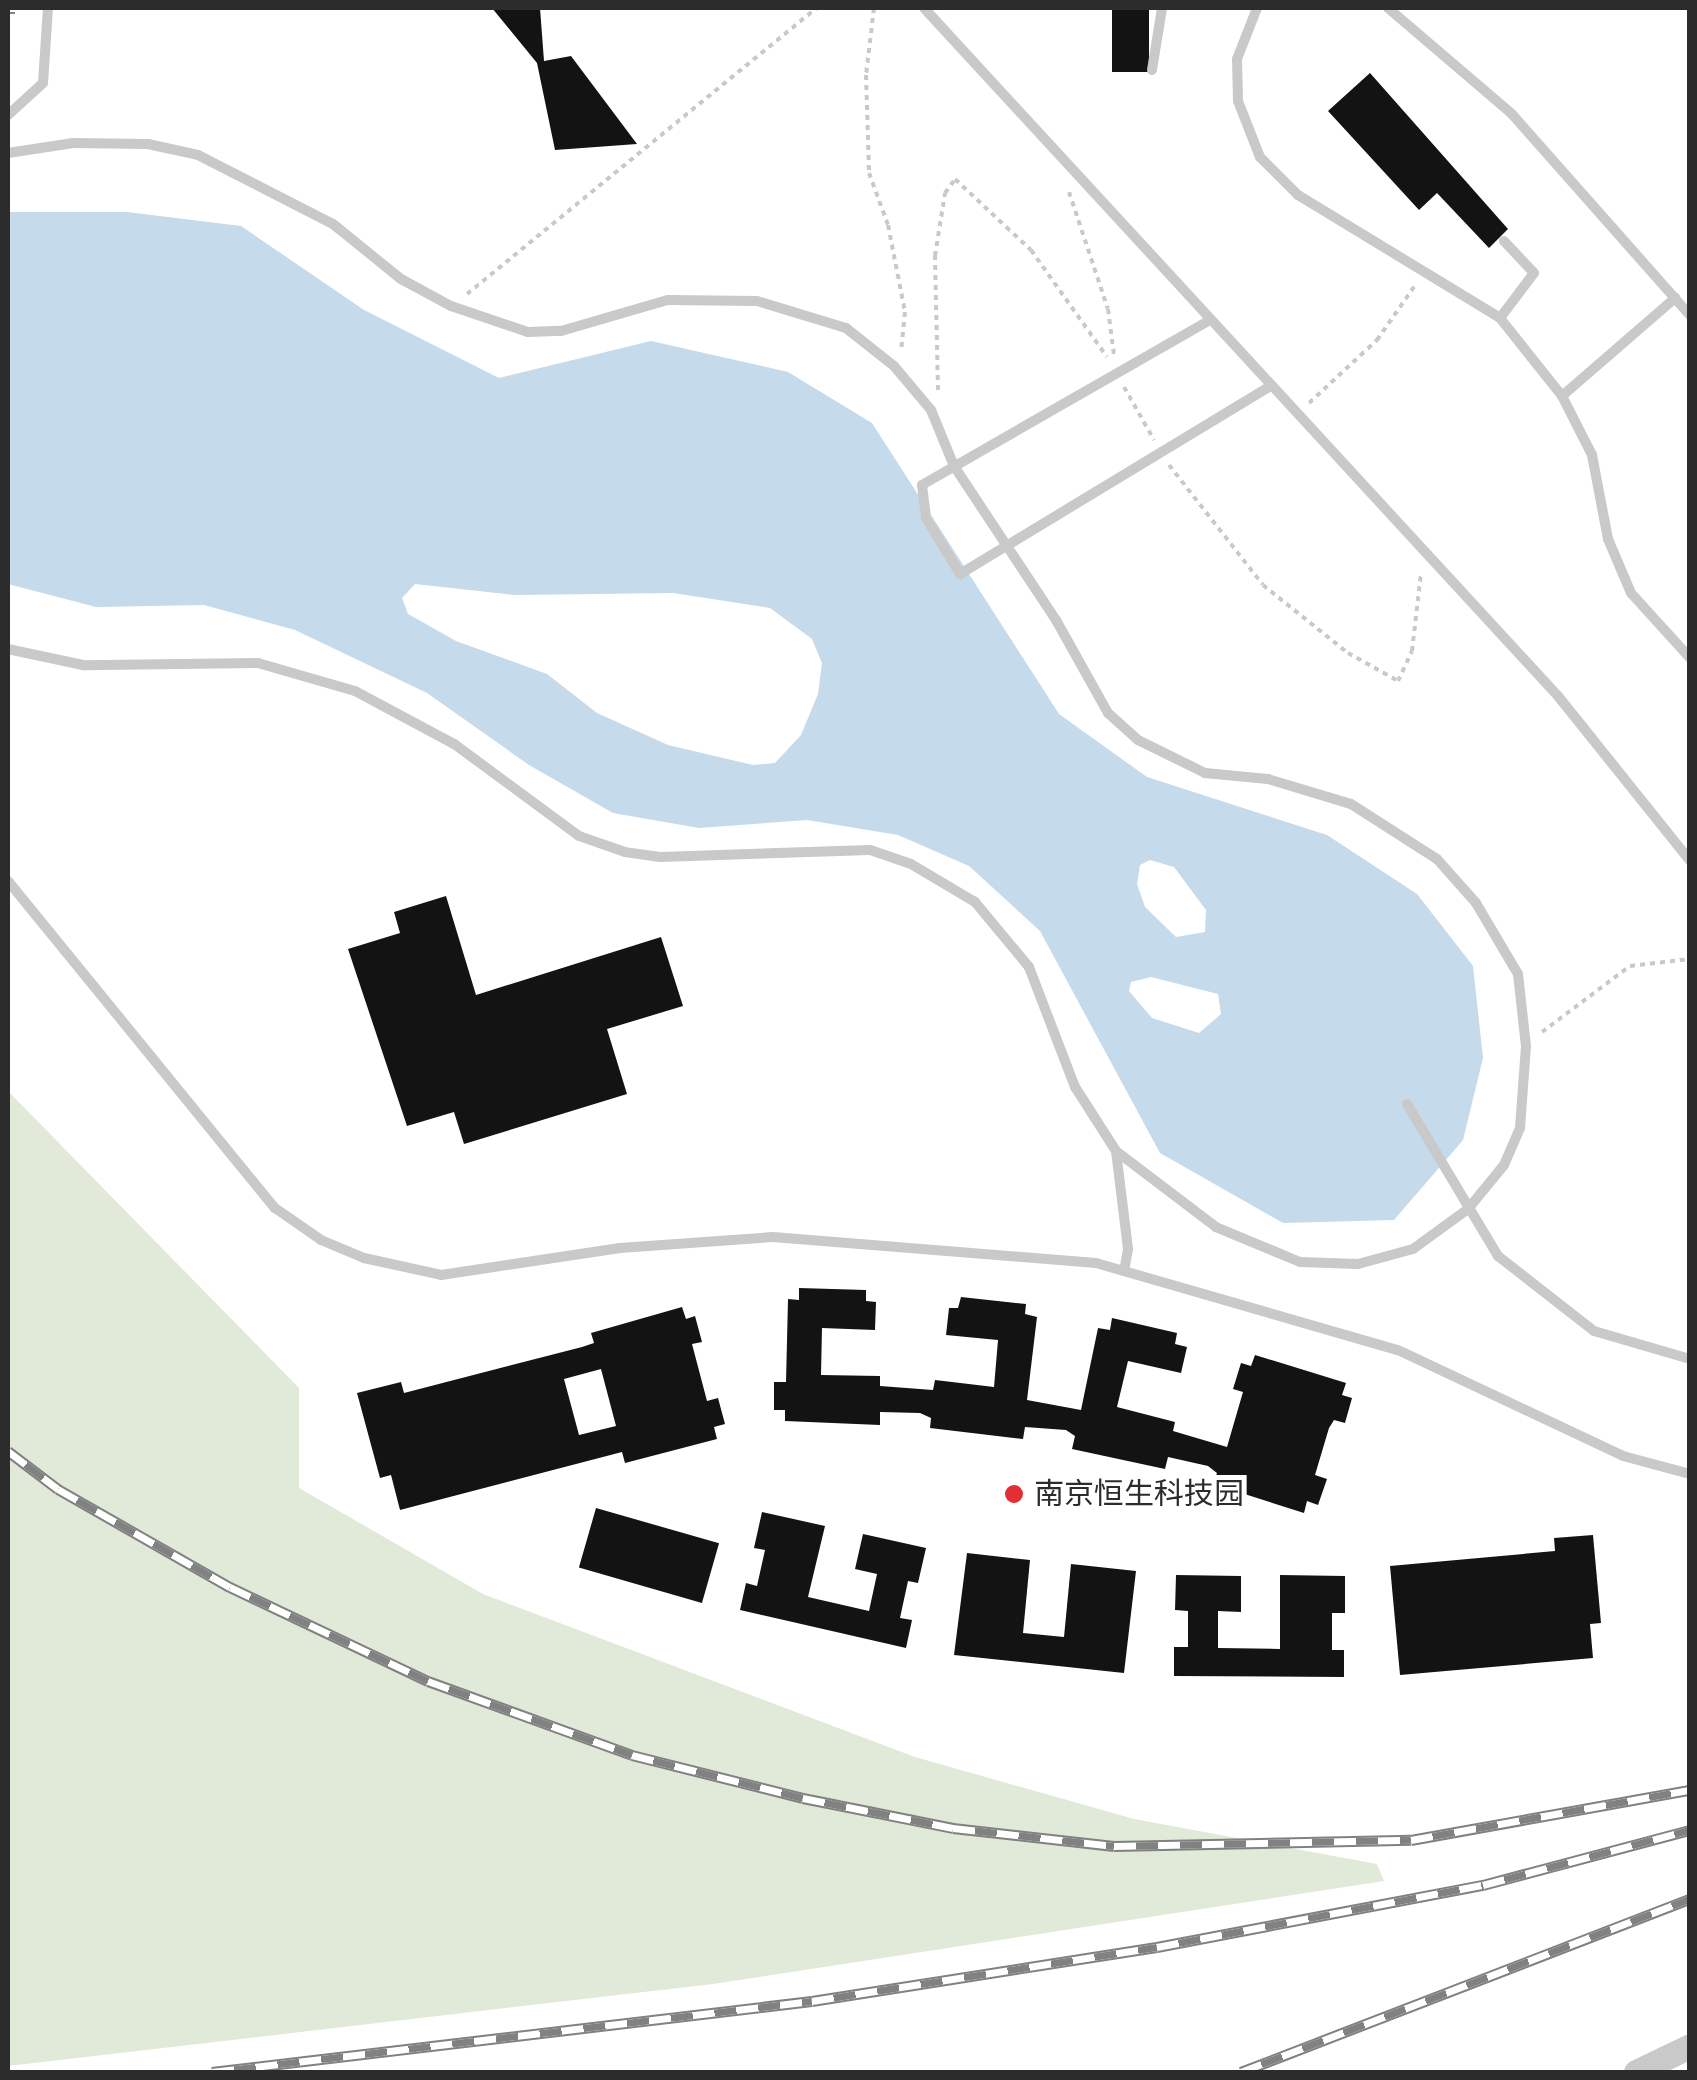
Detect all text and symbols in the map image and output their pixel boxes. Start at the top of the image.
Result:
place label: 南京恒生科技园 [1034,1476,1244,1512]
marker: 南京恒生科技园 [1003,1483,1025,1505]

